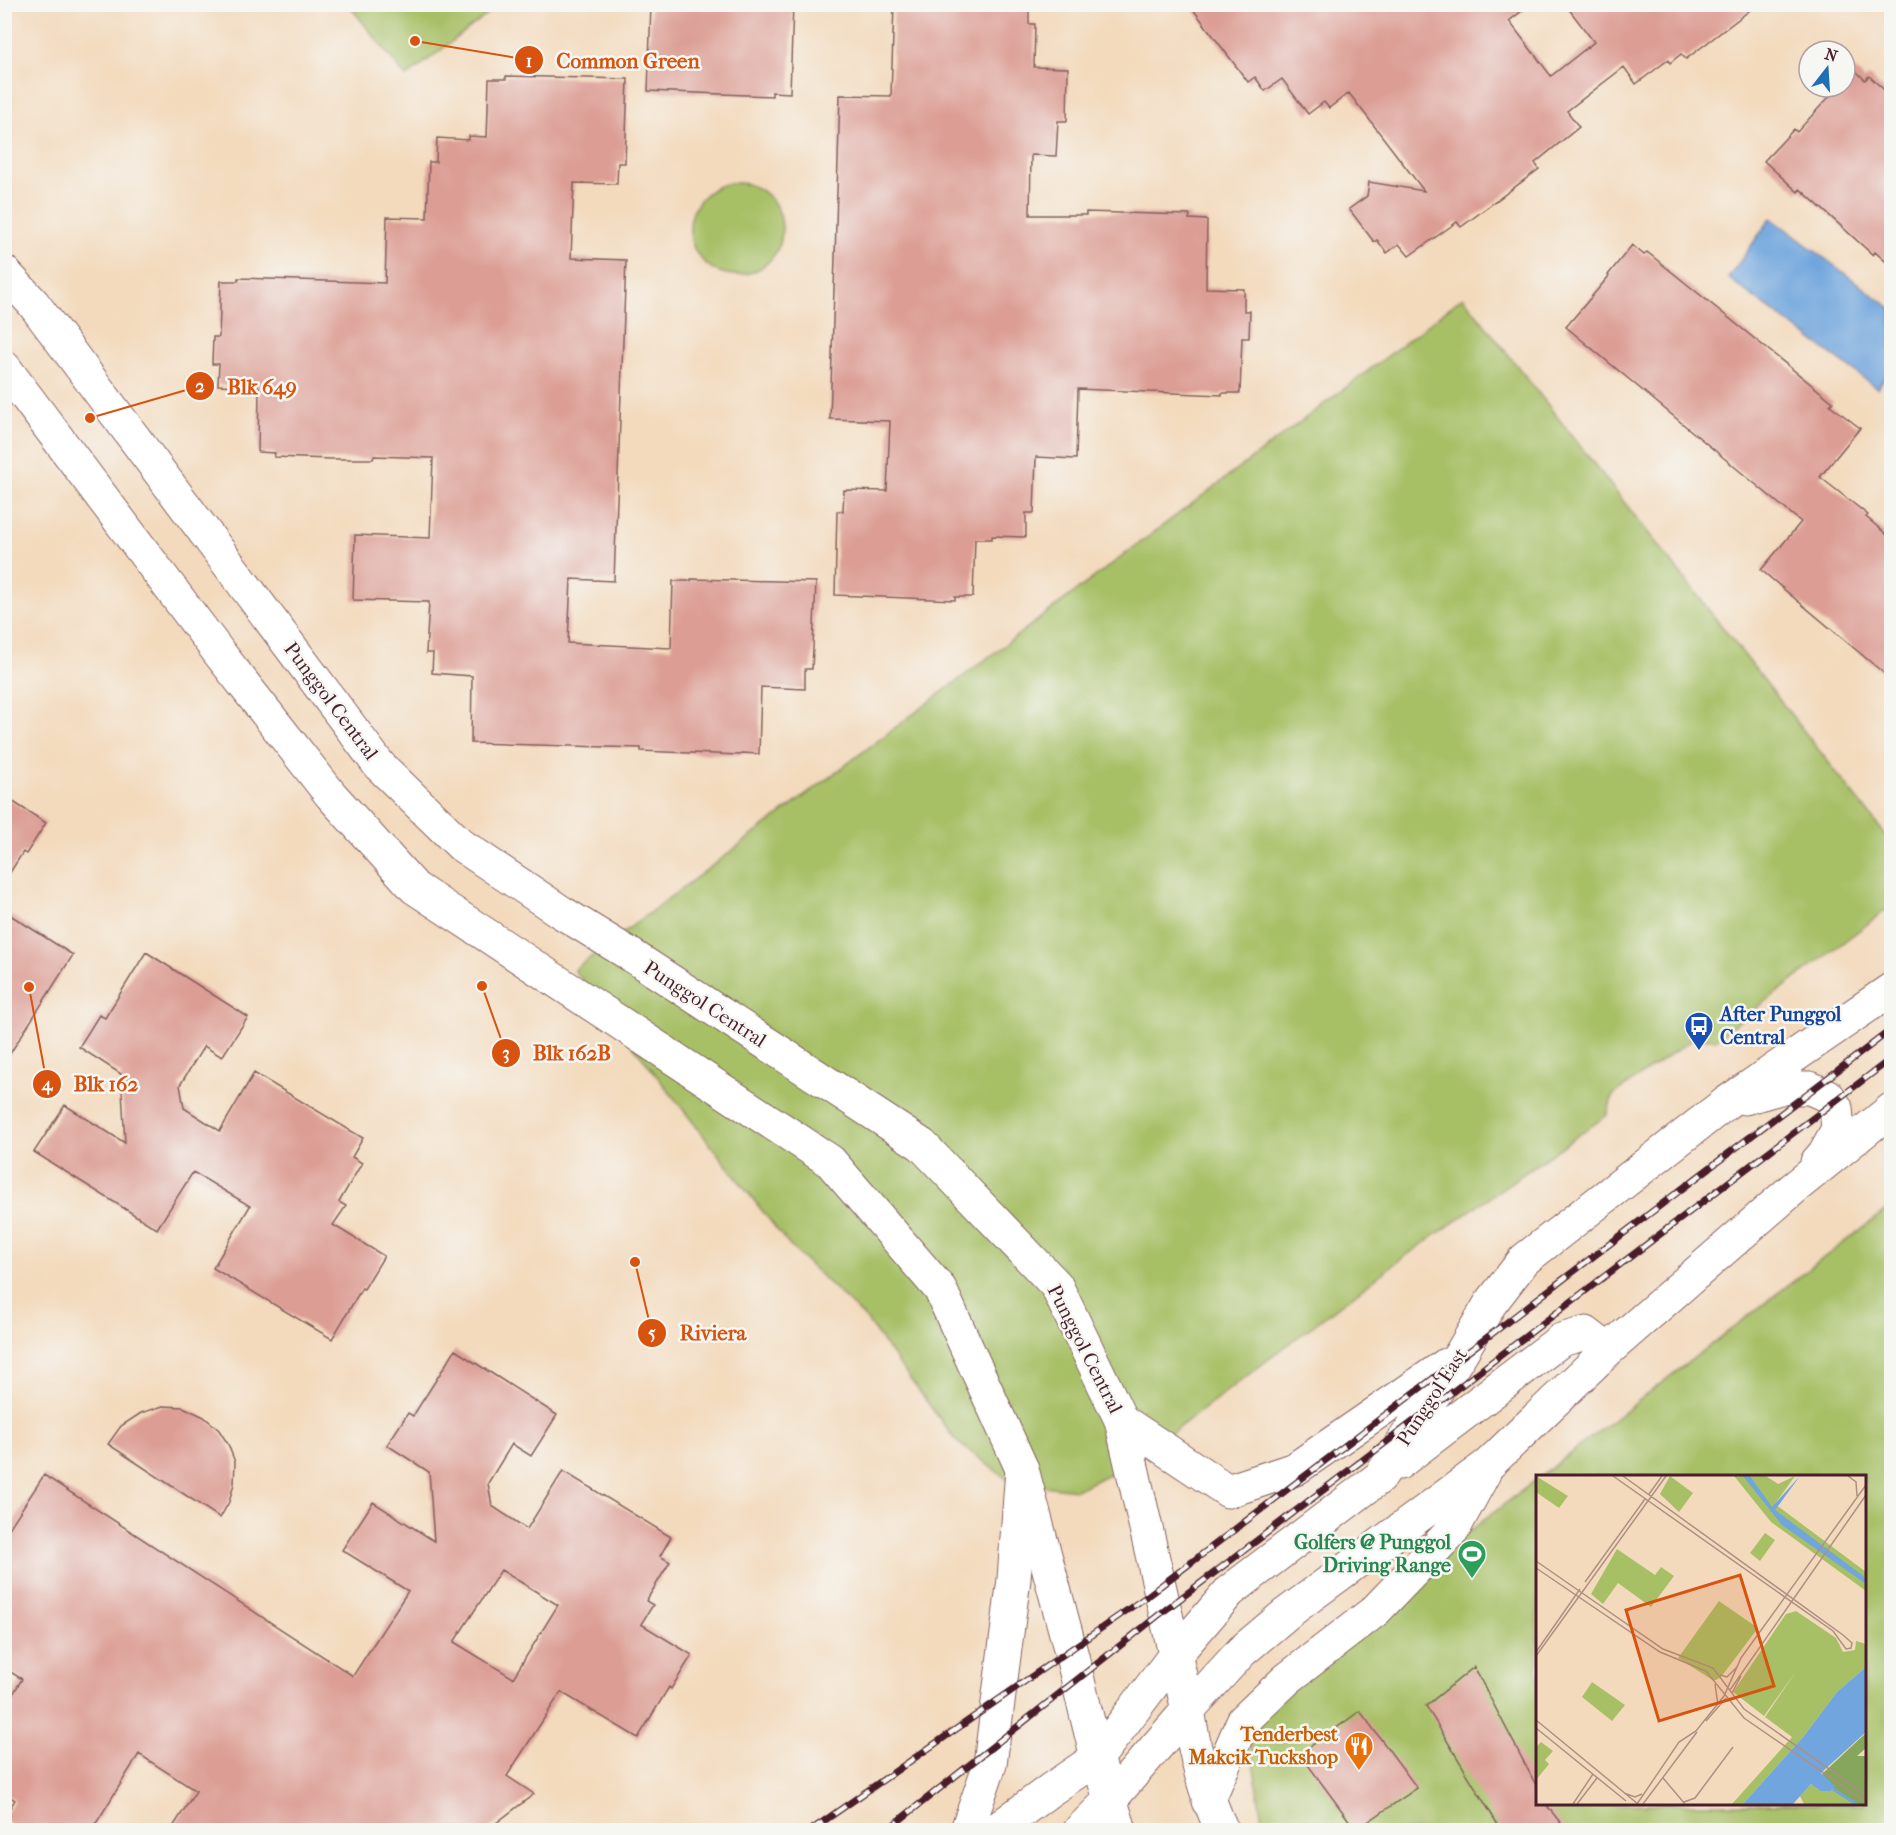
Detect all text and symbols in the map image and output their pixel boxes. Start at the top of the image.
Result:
north arrow [1797,39,1857,99]
callout: Common Green [514,41,712,80]
text: N [1823,44,1841,66]
text: Common Green [556,49,700,73]
text: 1 [526,51,532,72]
callout: Blk 649 [185,367,309,406]
text: Blk 649 [227,375,297,400]
text: 2 [195,376,205,397]
street label: Punggol Central [279,638,383,765]
street label: Punggol Central [639,956,771,1052]
place label: After Punggol Central [1718,1003,1842,1049]
bus stop icon: After Punggol Central [1683,1010,1715,1052]
callout: Blk 162B [491,1034,623,1073]
text: Blk 162B [533,1041,611,1065]
text: 3 [502,1043,510,1064]
callout: Blk 162 [32,1064,150,1103]
text: Blk 162 [74,1072,138,1096]
text: 4 [41,1074,54,1095]
street label: Punggol Central [1043,1281,1128,1418]
callout: Riviera [637,1313,758,1352]
text: Riviera [680,1321,748,1345]
text: 5 [648,1323,656,1344]
street label: Punggol East [1392,1344,1472,1450]
inset map [1536,1475,1866,1805]
place label: Golfers @ Punggol Driving Range [1294,1531,1451,1577]
sports icon: Golfers @ Punggol Driving Range [1456,1538,1488,1580]
place label: Tenderbest Makcik Tuckshop [1187,1723,1339,1769]
restaurant icon: Tenderbest Makcik Tuckshop [1343,1730,1375,1772]

